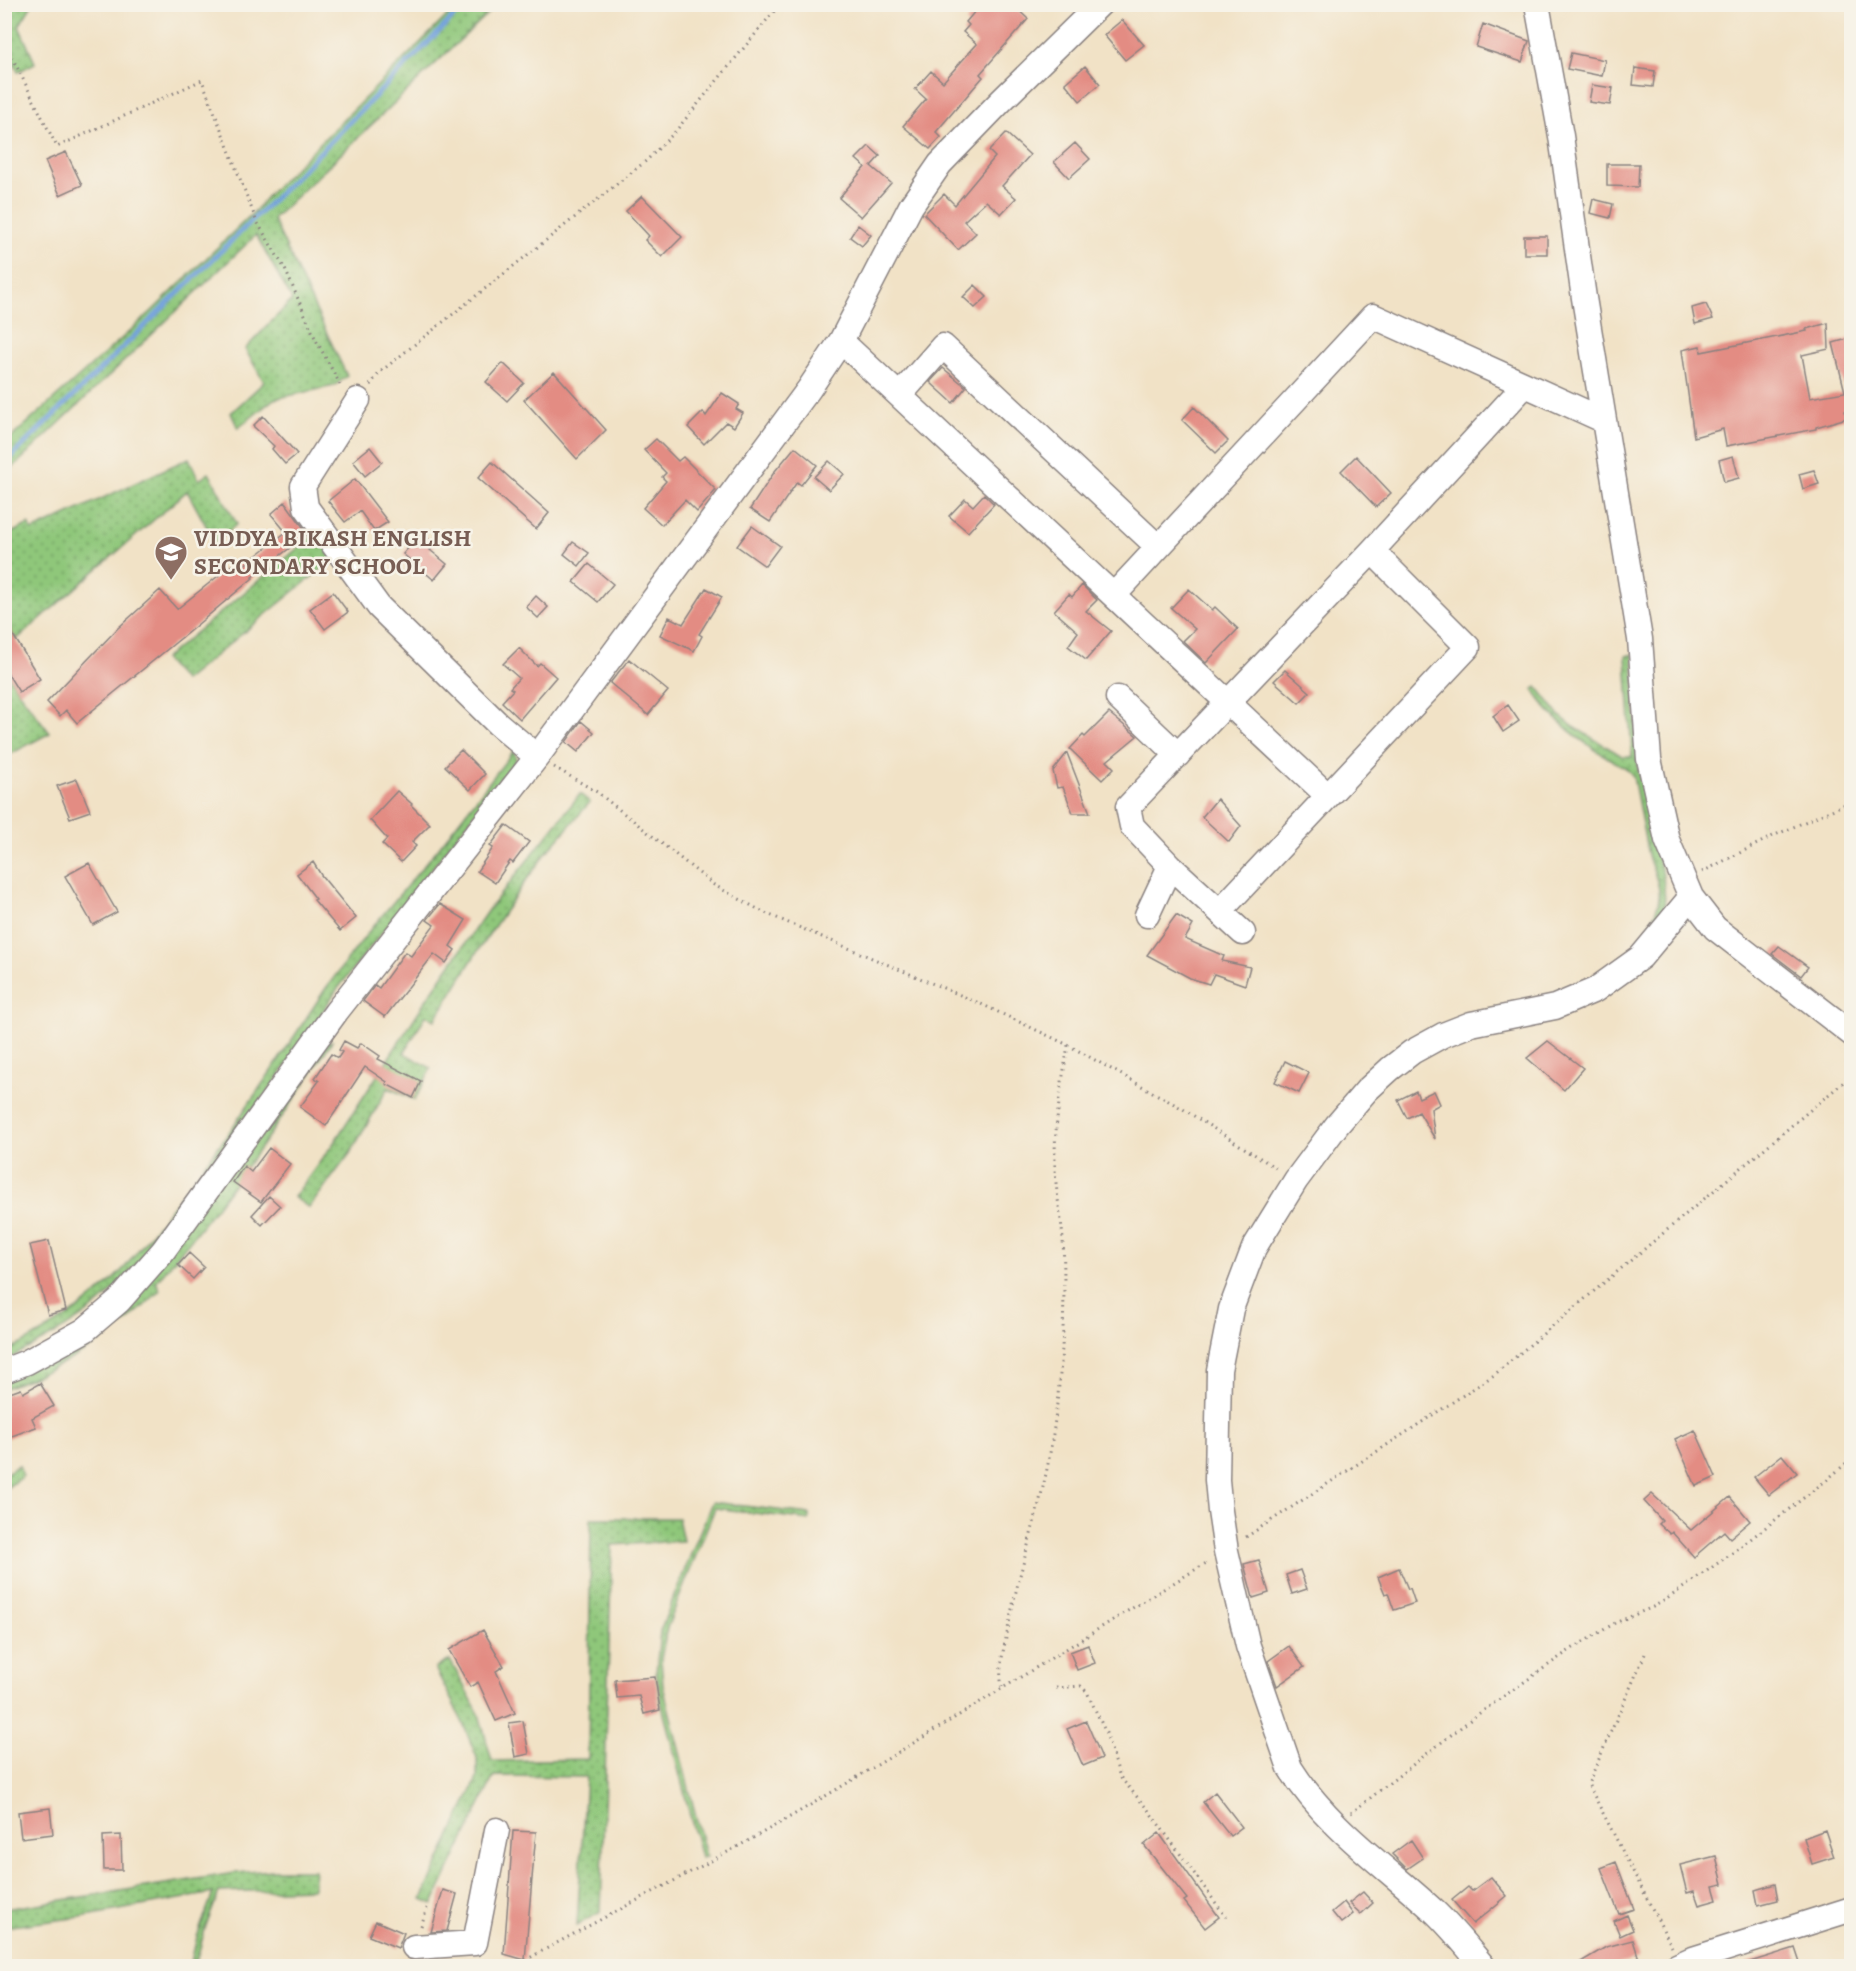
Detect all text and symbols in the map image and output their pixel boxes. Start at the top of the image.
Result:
place label: VIDDYA BIKASH ENGLISH SECONDARY SCHOOL [193,522,472,582]
school or university icon: VIDDYA BIKASH ENGLISH SECONDARY SCHOOL [153,534,189,581]

